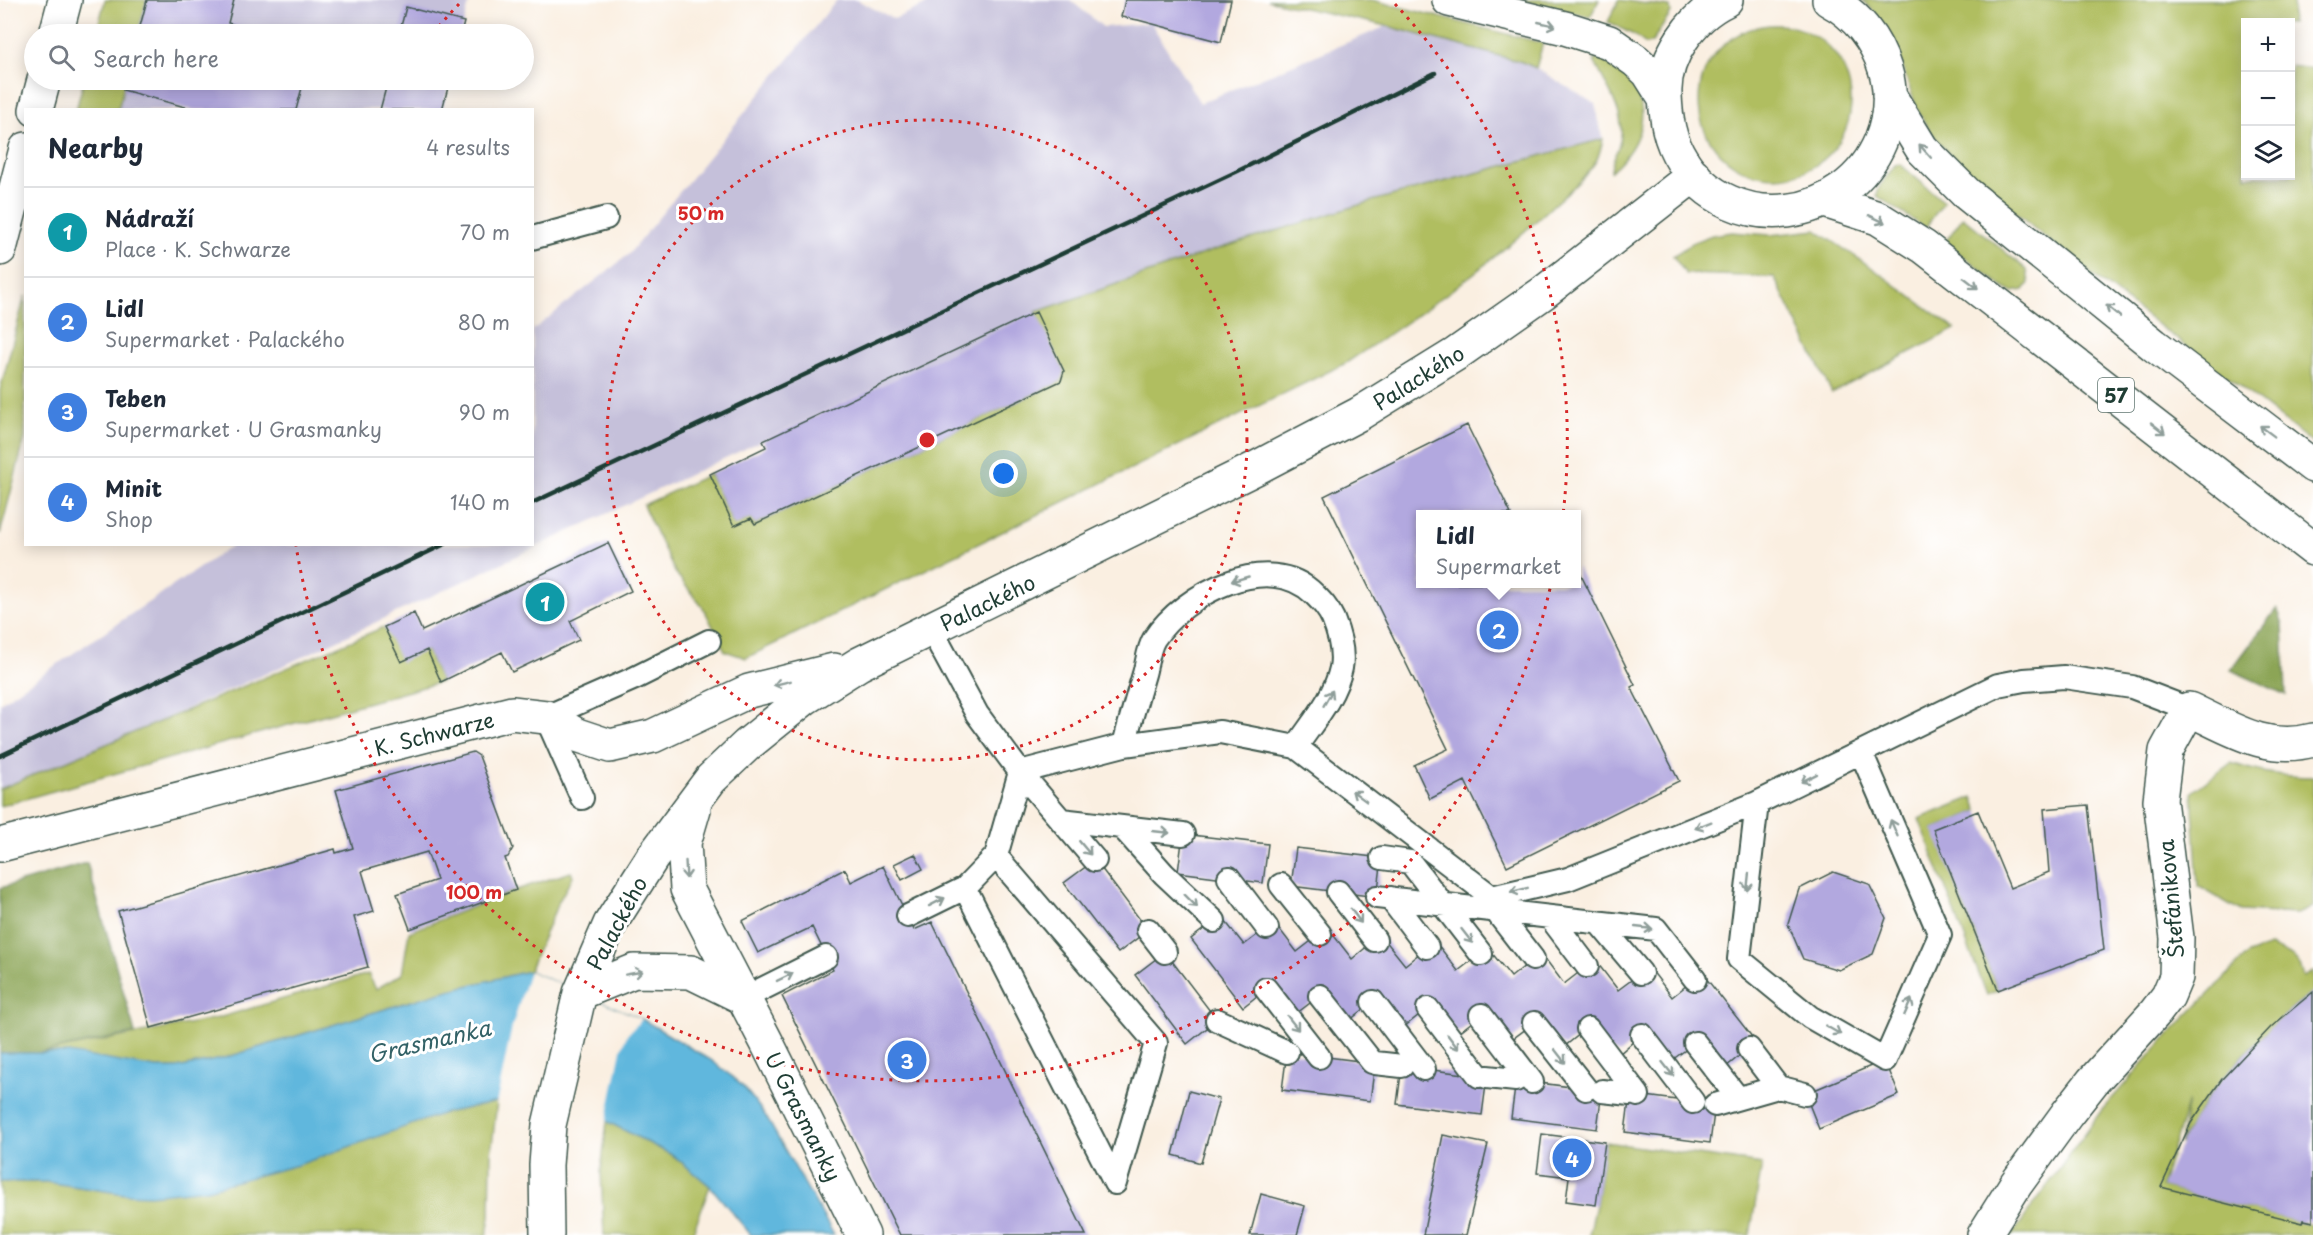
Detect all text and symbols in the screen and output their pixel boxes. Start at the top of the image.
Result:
one-way arrow [1537,18,1556,30]
map controls [2241,18,2295,180]
button: + [2241,18,2295,72]
search box [24,24,534,90]
icon: search [45,41,78,74]
text: Search here [93,41,219,74]
button: − [2241,72,2295,126]
button: layers [2241,126,2295,180]
text: Nearby [48,128,143,167]
text: 4 results [426,132,510,162]
one-way arrow [1919,143,1932,159]
text: 50 m [678,199,724,226]
text: Nádraží [105,201,194,234]
one-way arrow [1868,213,1886,225]
text: 1 [63,217,72,247]
text: 70 m [460,217,510,247]
text: Place · K. Schwarze [105,234,291,264]
one-way arrow [1962,277,1978,289]
text: Lidl [105,291,144,324]
one-way arrow [2105,305,2121,318]
text: 2 [60,307,75,337]
text: 80 m [458,307,510,337]
text: Supermarket · Palackého [105,324,345,354]
street label: Palackého [1366,336,1470,418]
road number: 57 [2098,378,2134,412]
text: Teben [105,381,167,414]
text: 3 [61,397,74,427]
text: 90 m [459,397,510,427]
text: Supermarket · U Grasmanky [105,414,382,444]
one-way arrow [2150,421,2166,434]
one-way arrow [2259,424,2275,437]
centre of rings [917,430,937,450]
your location [989,459,1018,488]
text: Minit [105,471,162,504]
text: 4 [61,487,74,517]
text: 140 m [450,487,510,517]
text: Shop [105,504,153,534]
popup [1416,510,1581,588]
text: Lidl [1436,518,1475,551]
text: Supermarket [1436,551,1561,581]
street label: Palackého [934,565,1040,639]
one-way arrow [1231,574,1250,586]
pin: 1 [526,580,564,624]
pin: 2 [1480,608,1518,652]
one-way arrow [773,677,792,689]
one-way arrow [1322,690,1334,707]
street label: K. Schwarze [371,703,497,763]
one-way arrow [1800,772,1818,784]
one-way arrow [1352,789,1368,802]
one-way arrow [1887,819,1899,837]
one-way arrow [1694,820,1712,831]
one-way arrow [1150,827,1170,838]
street label: Štefánikova [2149,838,2191,960]
one-way arrow [1078,840,1091,856]
one-way arrow [680,860,691,880]
street label: Palackého [578,870,654,976]
one-way arrow [1742,872,1753,892]
text: 100 m [446,878,502,905]
one-way arrow [1510,885,1529,897]
one-way arrow [1183,893,1198,908]
one-way arrow [927,896,945,907]
one-way arrow [1350,908,1362,924]
one-way arrow [1633,923,1653,934]
one-way arrow [1460,928,1473,944]
one-way arrow [624,967,643,978]
one-way arrow [775,971,793,982]
one-way arrow [1903,998,1915,1016]
water label: Grasmanka [364,1010,495,1070]
one-way arrow [1286,1014,1299,1030]
one-way arrow [1824,1024,1841,1036]
one-way arrow [1447,1034,1460,1050]
pin: 3 [888,1038,926,1082]
street label: U Grasmanky [758,1046,850,1186]
one-way arrow [1554,1048,1567,1064]
one-way arrow [1661,1061,1674,1077]
pin: 4 [1552,1136,1592,1180]

